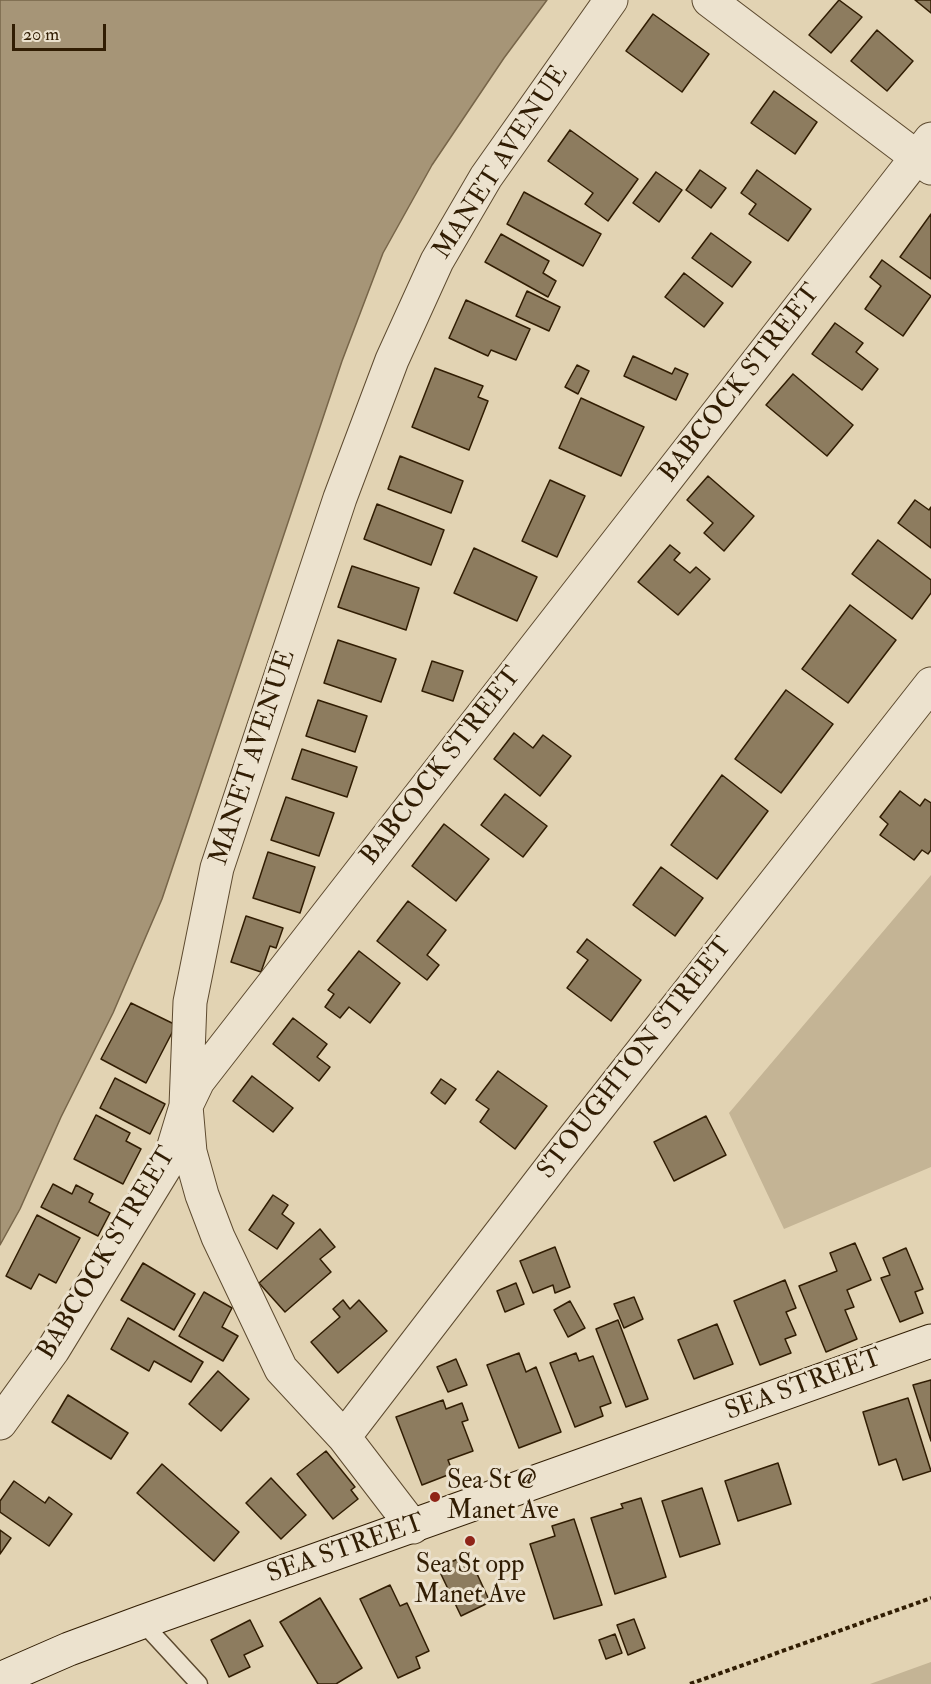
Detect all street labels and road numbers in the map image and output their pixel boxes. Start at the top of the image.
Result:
street label: MANET AVENUE [428,60,576,266]
street label: BABCOCK STREET [654,279,828,489]
street label: MANET AVENUE [205,647,303,869]
street label: BABCOCK STREET [355,662,529,872]
street label: STOUGHTON STREET [532,932,740,1186]
street label: BABCOCK STREET [32,1142,184,1366]
street label: SEA STREET [721,1343,887,1429]
street label: SEA STREET [263,1509,429,1591]

